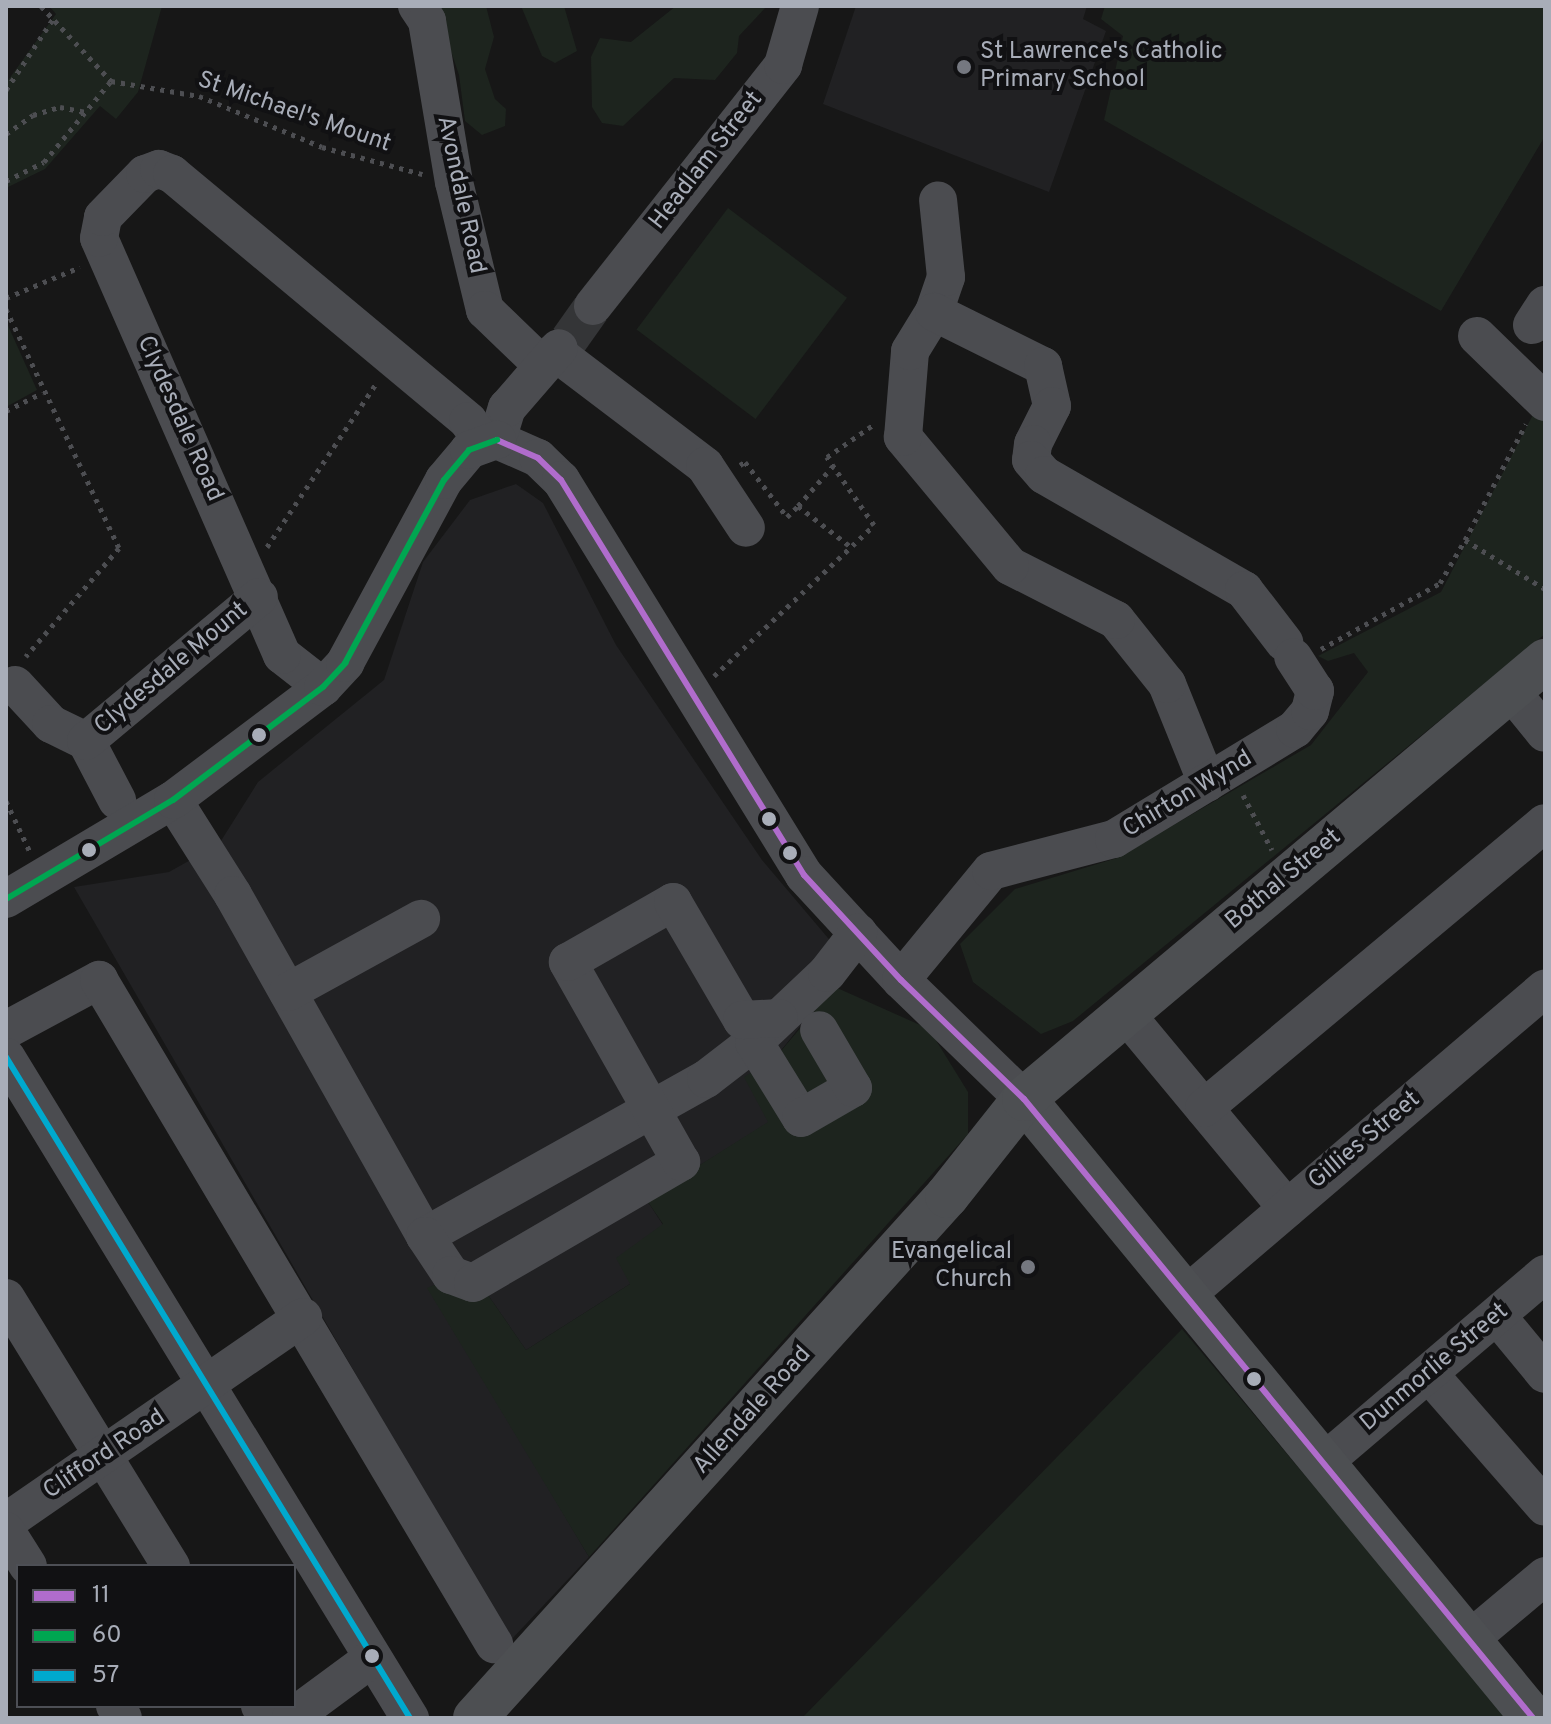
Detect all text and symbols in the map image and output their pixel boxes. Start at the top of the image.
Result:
place label: St Lawrence's Catholic Primary School [980,39,1223,95]
marker: St Lawrence's Catholic Primary School [955,58,973,76]
street label: St Michael's Mount [193,66,395,160]
street label: Headlam Street [644,86,770,236]
street label: Avondale Road [429,113,491,277]
street label: Clydesdale Road [130,332,228,506]
street label: Clydesdale Mount [90,597,254,741]
unlabelled marker [251,727,267,743]
street label: Chirton Wynd [1118,745,1258,845]
unlabelled marker [761,811,777,827]
street label: Bothal Street [1220,823,1348,937]
unlabelled marker [81,842,97,858]
unlabelled marker [782,845,798,861]
street label: Gillies Street [1303,1086,1427,1196]
place label: Evangelical Church [891,1239,1012,1295]
marker: Evangelical Church [1019,1258,1037,1276]
street label: Dunmorlie Street [1355,1298,1515,1438]
street label: Allendale Road [688,1341,818,1481]
unlabelled marker [1246,1371,1262,1387]
street label: Clifford Road [39,1404,171,1506]
legend [16,1564,296,1708]
text: 11 [92,1581,110,1611]
text: 60 [92,1621,122,1651]
unlabelled marker [364,1648,380,1664]
text: 57 [92,1661,119,1691]

